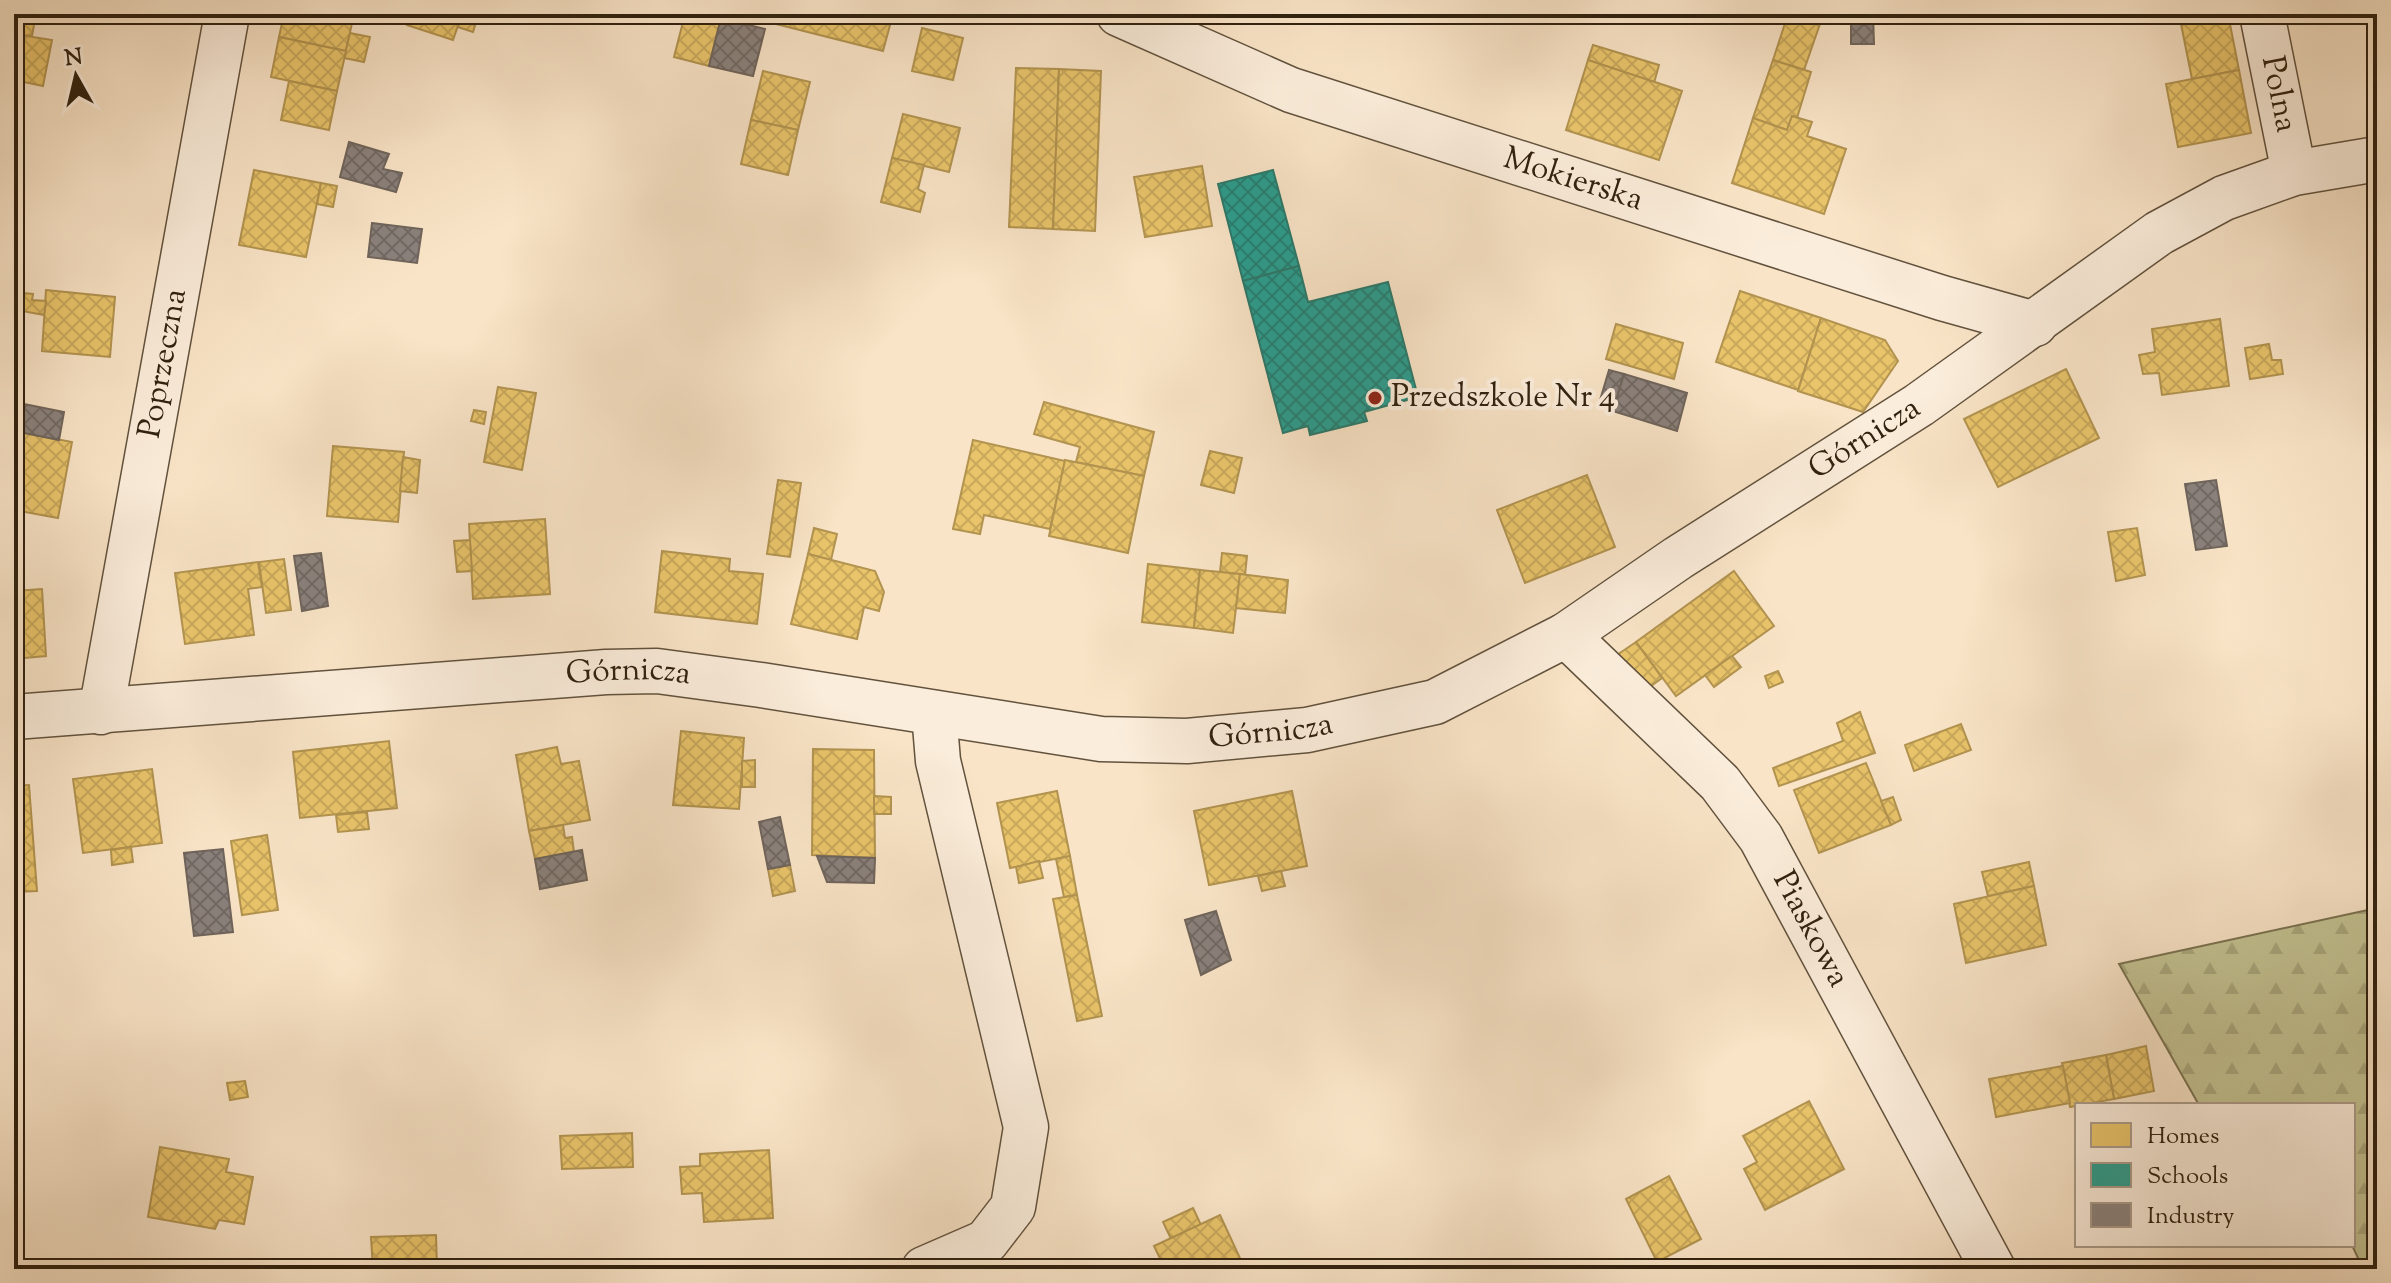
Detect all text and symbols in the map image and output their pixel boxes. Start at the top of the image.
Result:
north arrow [36,36,116,116]
text: N [63,42,85,76]
street label: Polna [2248,52,2308,137]
street label: Mokierska [1497,136,1649,224]
street label: Poprzeczna [128,285,200,442]
place label: Przedszkole Nr 4 [1391,375,1615,421]
street label: Górnicza [1800,386,1930,492]
marker: Przedszkole Nr 4 [1366,389,1384,407]
street label: Górnicza [564,648,694,698]
street label: Górnicza [1206,702,1338,762]
street label: Piaskowa [1760,863,1860,996]
legend [2075,1103,2355,1247]
text: Homes [2147,1120,2219,1154]
text: Schools [2147,1160,2228,1194]
text: Industry [2147,1200,2235,1234]

